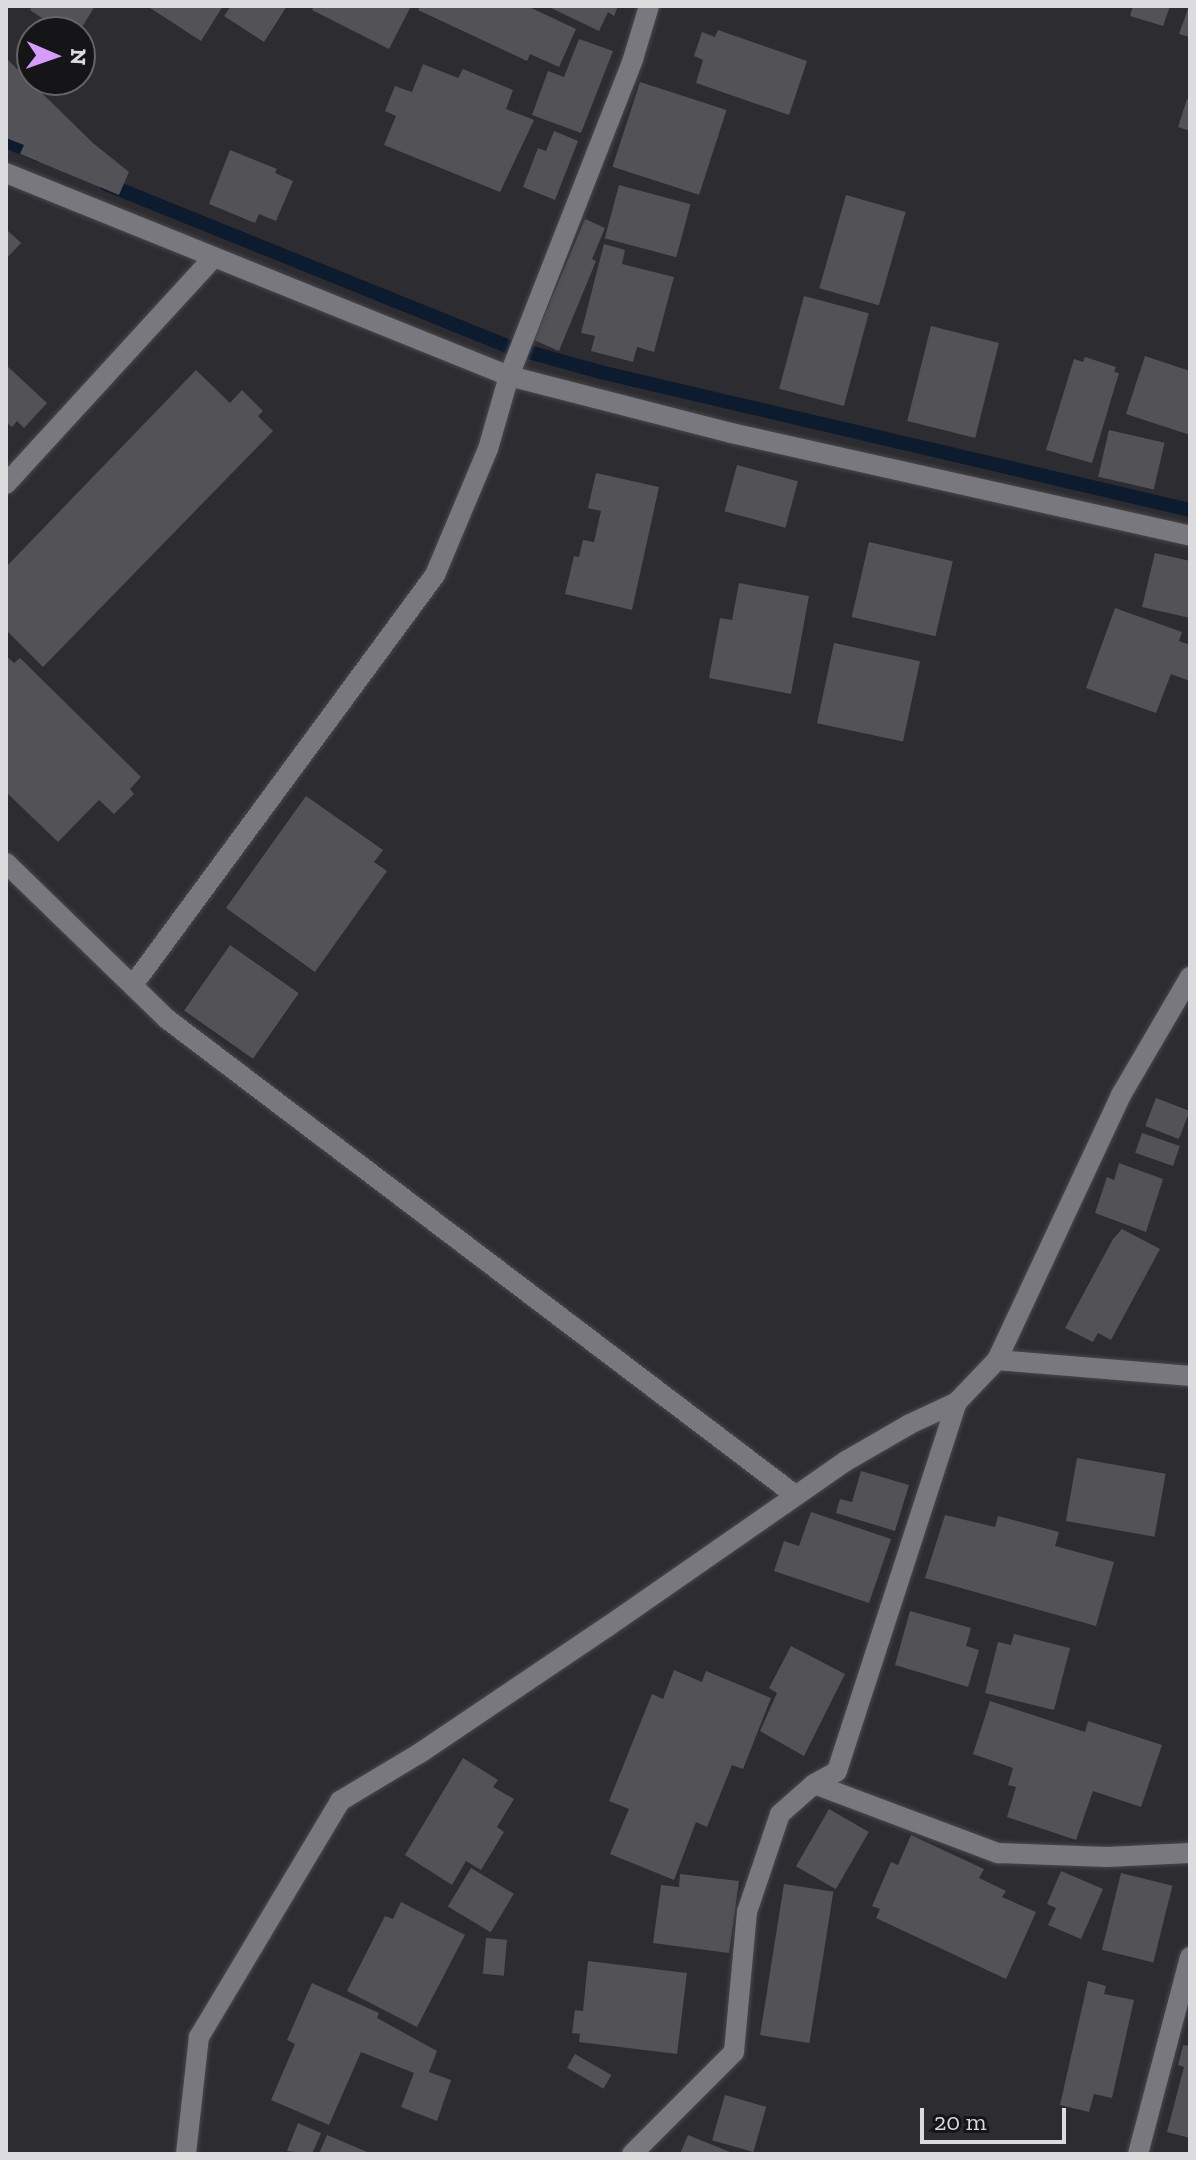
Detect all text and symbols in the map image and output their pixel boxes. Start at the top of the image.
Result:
north arrow [16,16,96,96]
text: N [65,48,92,66]
scale bar [924,2092,1070,2142]
text: 20 m [934,2107,986,2136]

